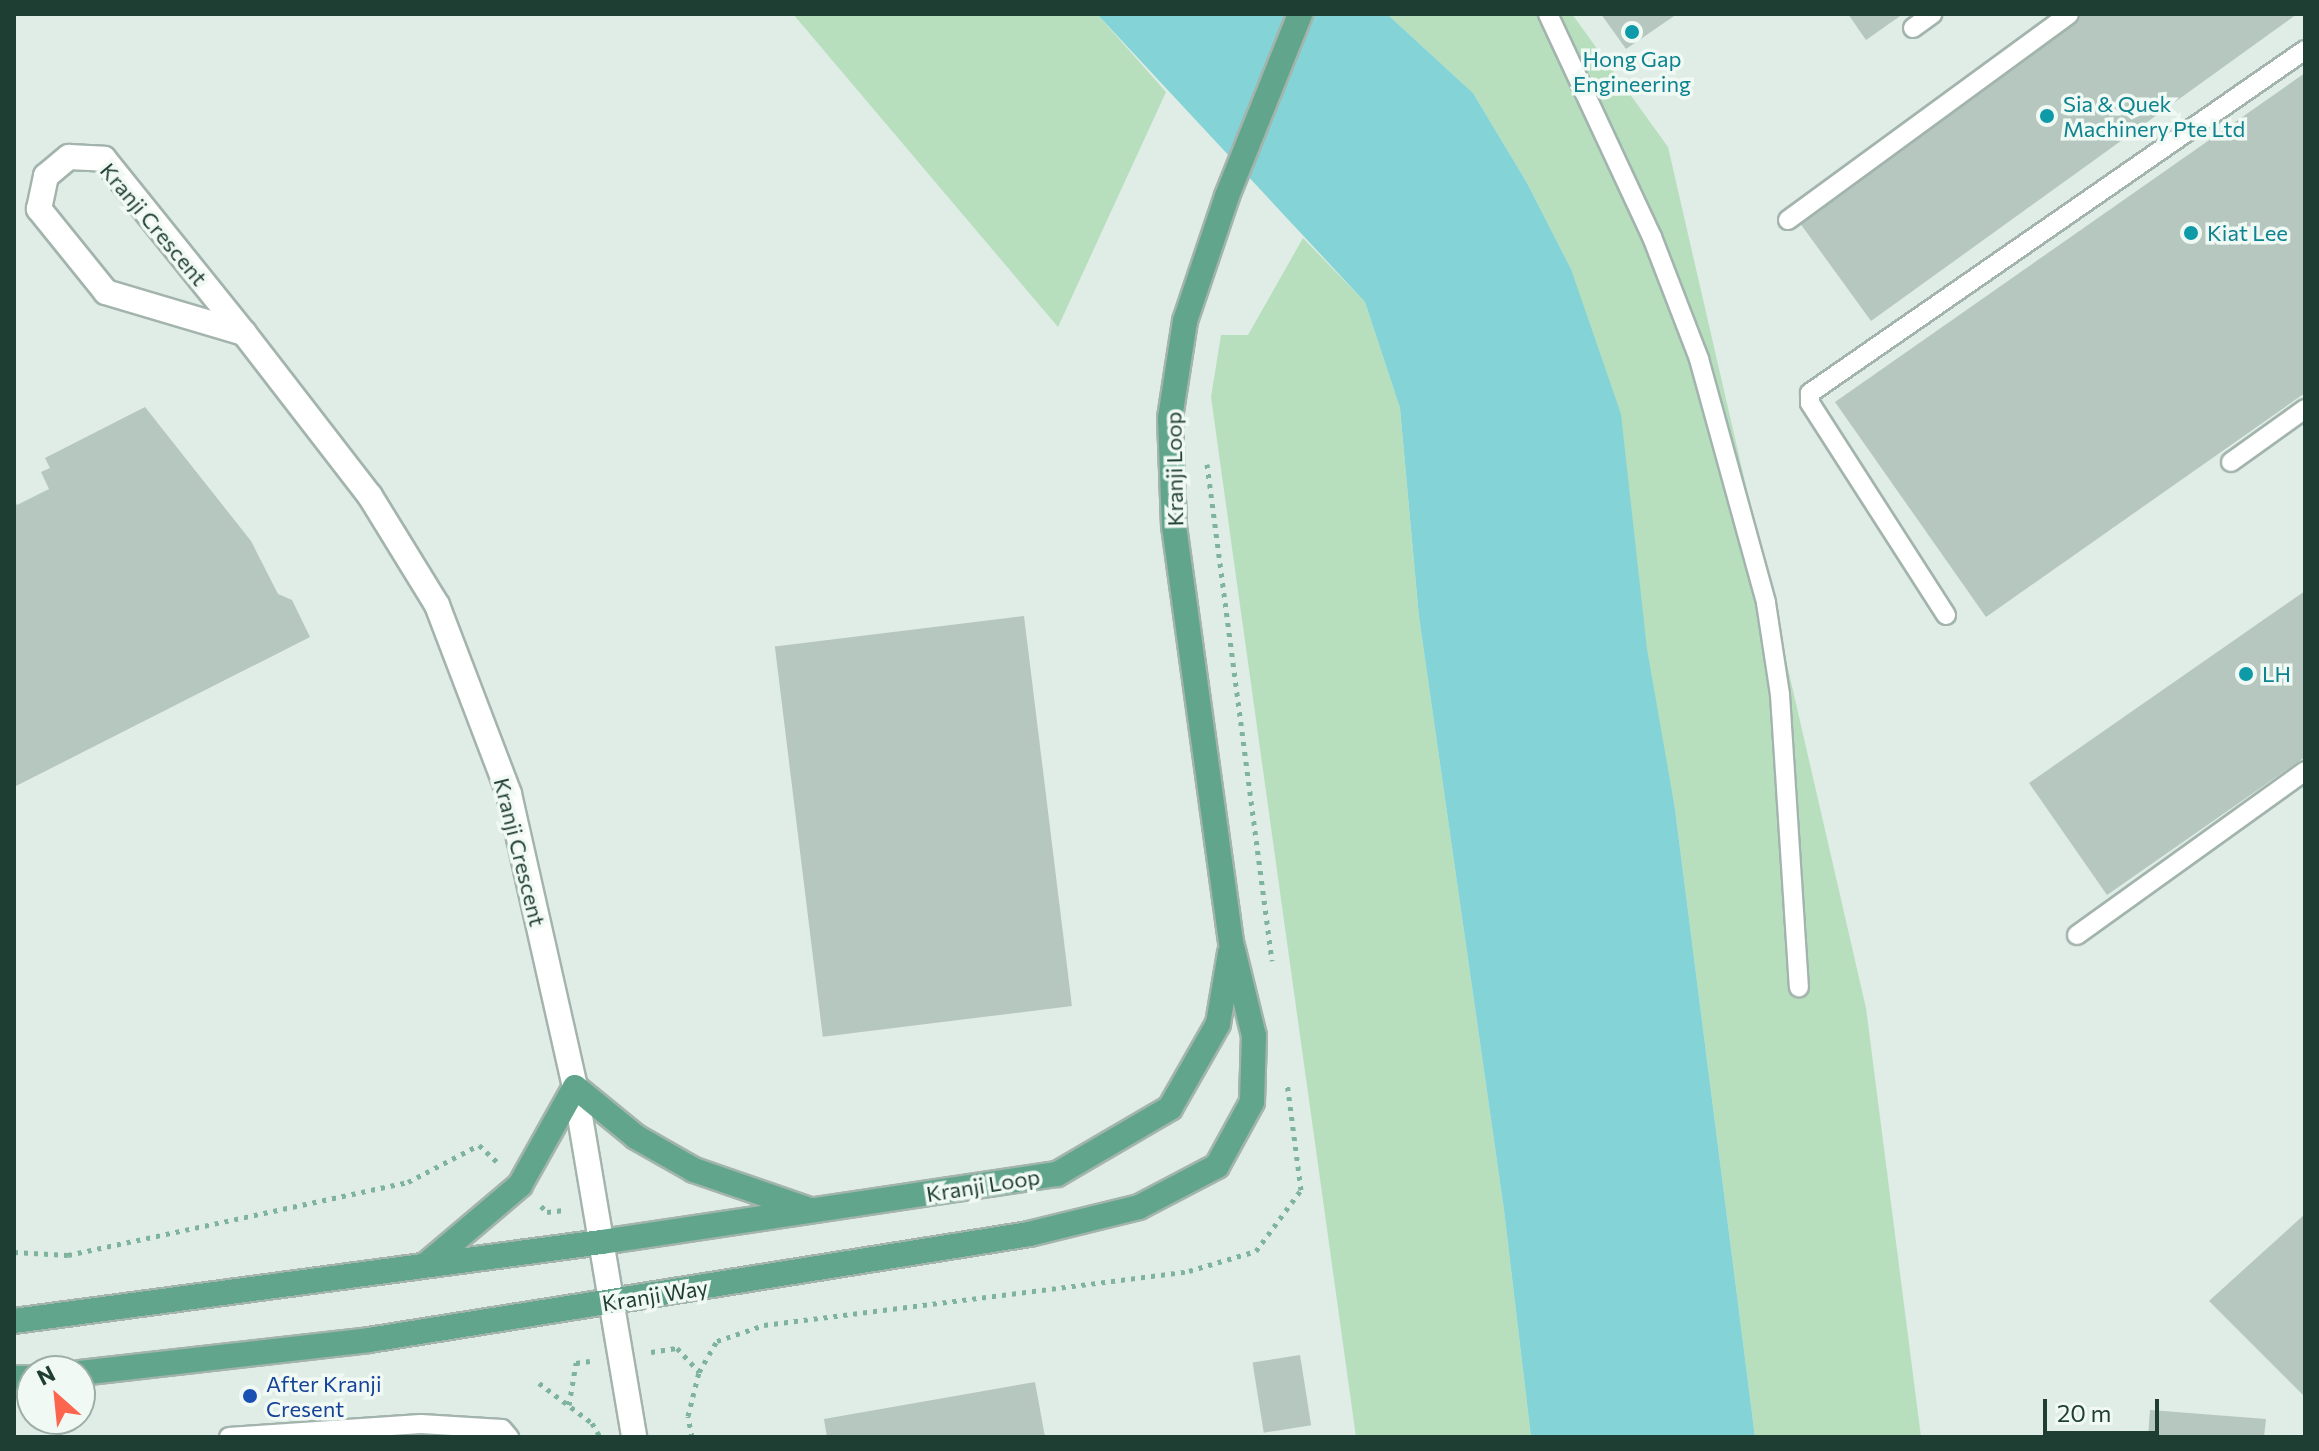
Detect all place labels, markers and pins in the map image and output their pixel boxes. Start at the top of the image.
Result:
marker: Hong Gap Engineering [1623,23,1641,41]
place label: Hong Gap Engineering [1573,45,1691,96]
place label: Sia & Quek Machinery Pte Ltd [2063,90,2245,142]
marker: Sia & Quek Machinery Pte Ltd [2038,107,2056,125]
place label: Kiat Lee [2207,220,2288,246]
marker: Kiat Lee [2182,224,2200,242]
place label: LH [2262,661,2291,687]
marker: LH [2237,665,2255,683]
place label: After Kranji Cresent [266,1370,382,1422]
marker: After Kranji Cresent [241,1387,259,1405]

